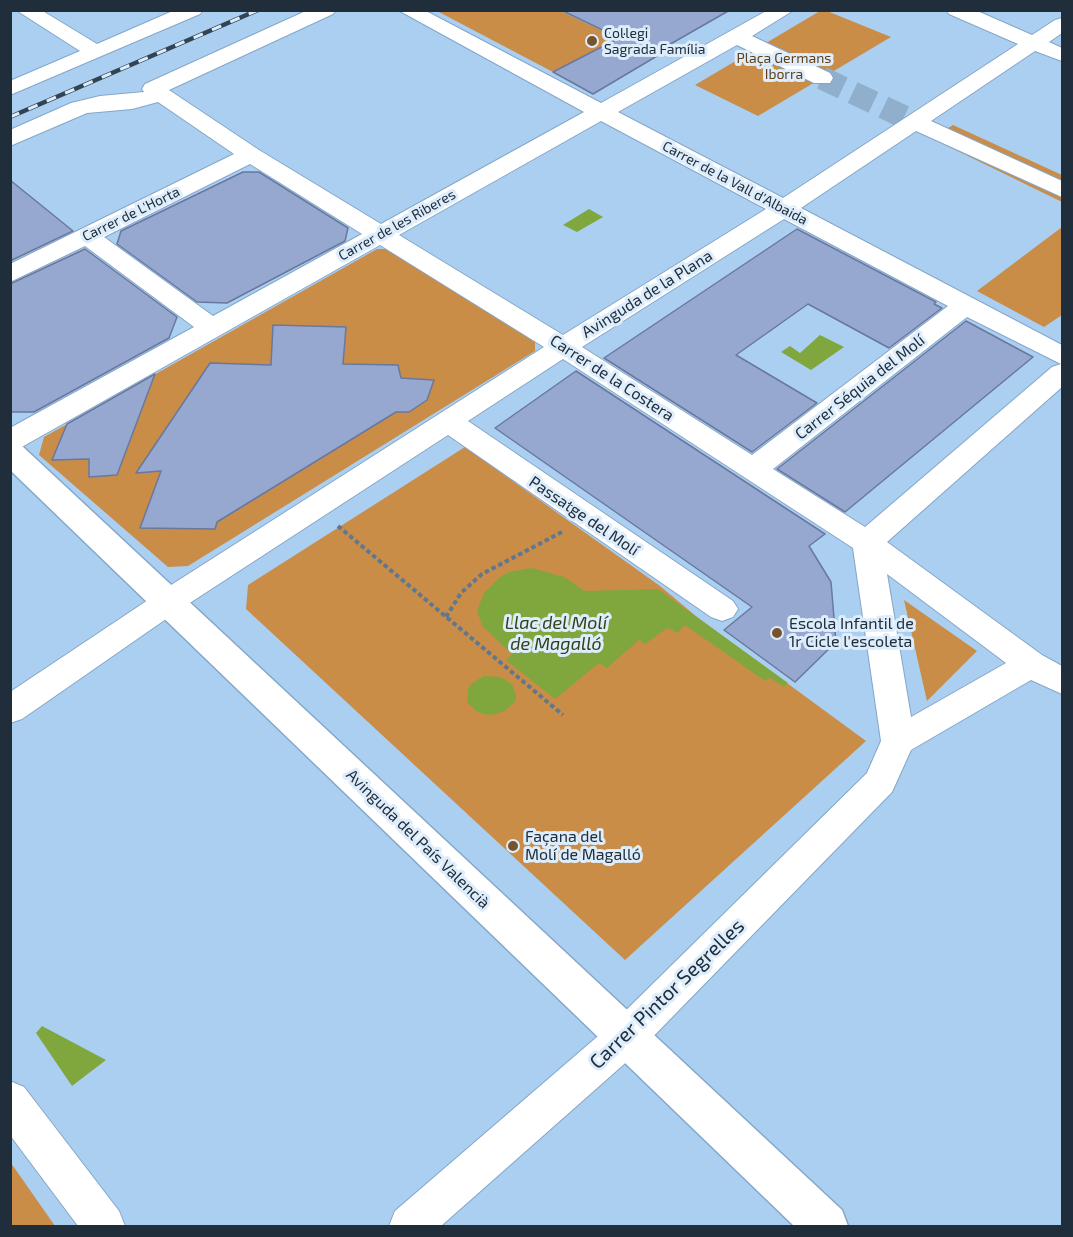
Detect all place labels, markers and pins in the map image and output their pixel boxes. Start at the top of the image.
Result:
place label: Col·legi Sagrada Família [604,25,705,57]
marker: Col·legi Sagrada Família [585,34,599,48]
place label: Escola Infantil de 1r Cicle l'escoleta [789,614,914,652]
marker: Escola Infantil de 1r Cicle l'escoleta [770,626,784,640]
place label: Façana del Molí de Magalló [525,827,641,865]
marker: Façana del Molí de Magalló [506,839,520,853]

